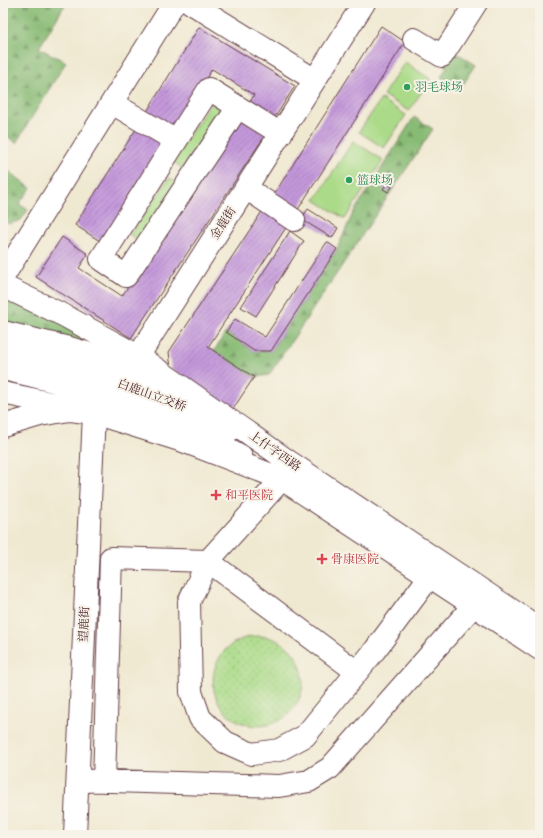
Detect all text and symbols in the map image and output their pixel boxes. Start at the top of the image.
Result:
place label: 羽毛球场 [415,78,463,95]
marker: 羽毛球场 [402,82,412,92]
place label: 篮球场 [357,171,393,188]
marker: 篮球场 [344,175,354,185]
street label: 金鹿街 [206,202,240,242]
street label: 白鹿山立交桥 [115,374,189,415]
street label: 上什字西路 [246,426,305,475]
place label: 和平医院 [225,486,273,503]
marker: 和平医院 [210,489,222,501]
place label: 骨康医院 [331,550,379,567]
marker: 骨康医院 [316,553,328,565]
street label: 望鹿街 [74,605,93,642]

